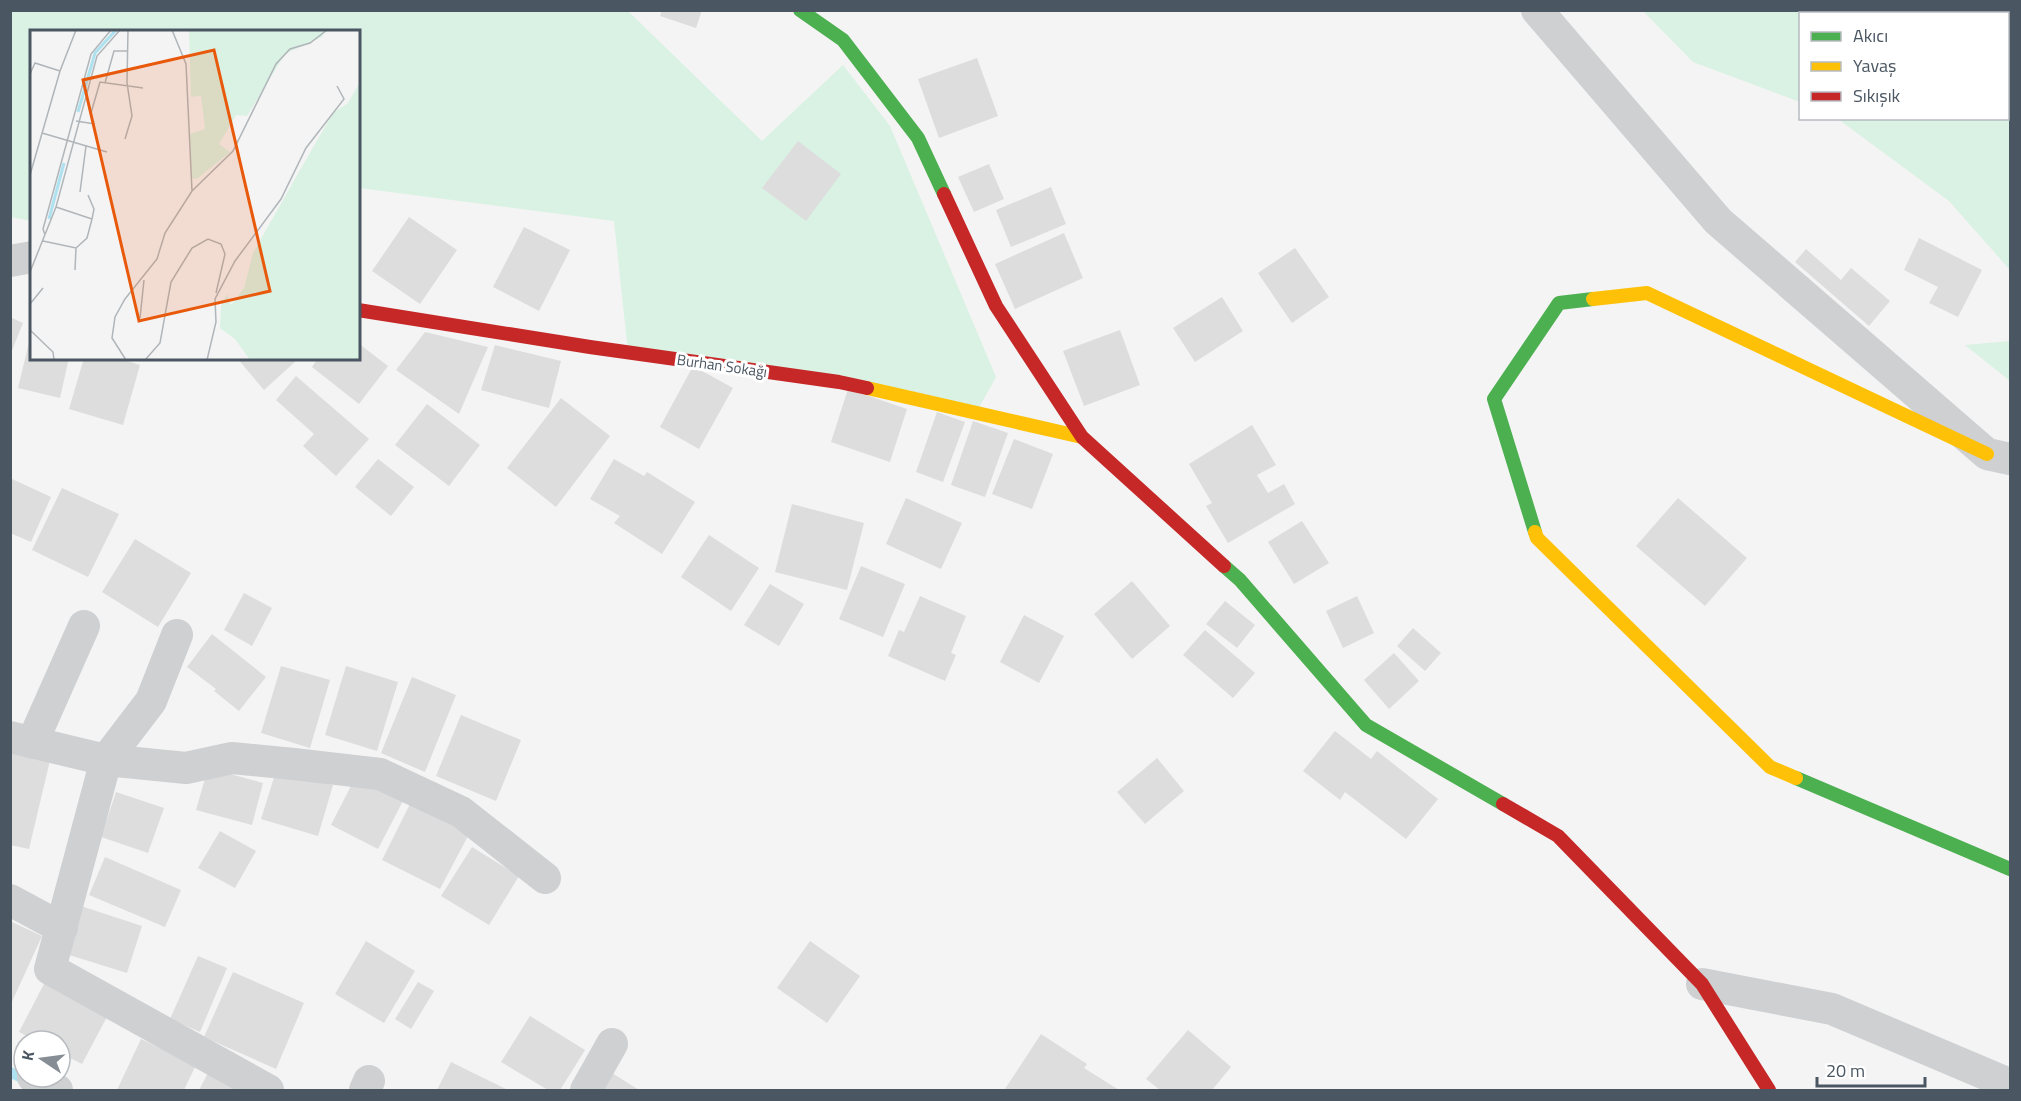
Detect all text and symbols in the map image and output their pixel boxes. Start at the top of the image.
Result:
legend [1799,12,2009,120]
text: Akıcı [1853,22,1888,49]
inset map [30,30,360,360]
text: Yavaş [1853,52,1896,79]
text: Sıkışık [1853,82,1901,109]
street label: Burhan Sokağı [675,348,769,383]
north arrow [12,1029,72,1089]
text: K [15,1048,40,1063]
scale bar [1817,1050,1925,1088]
text: 20 m [1826,1057,1865,1084]

